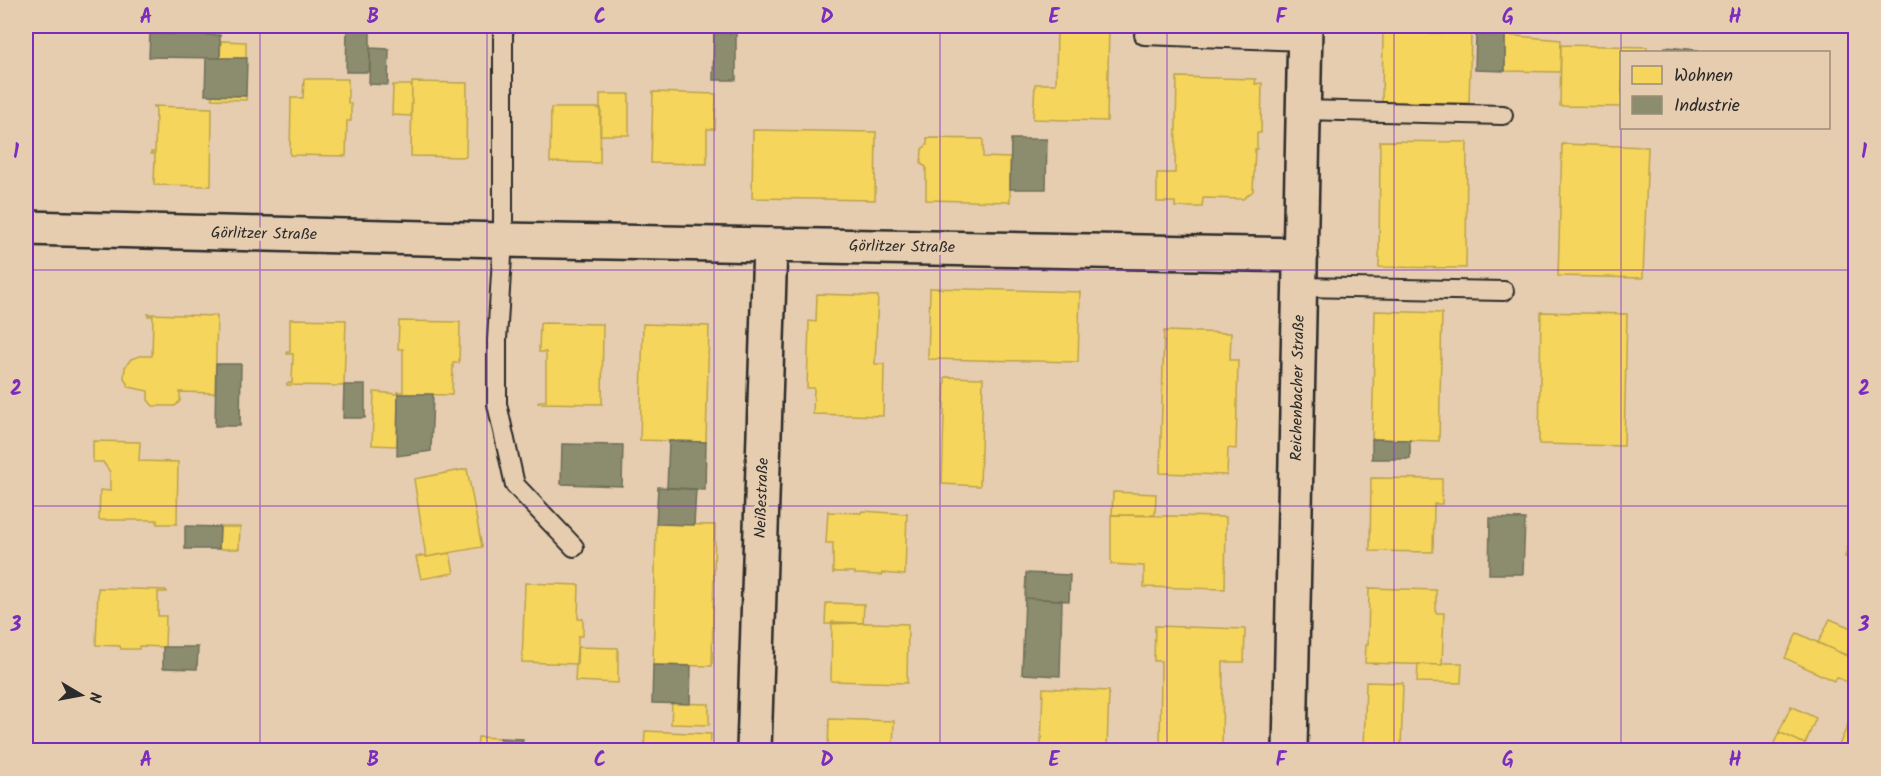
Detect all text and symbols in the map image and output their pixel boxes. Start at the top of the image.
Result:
text: A [140,2,152,34]
text: B [367,2,379,34]
text: C [594,2,606,34]
text: D [820,2,834,34]
text: E [1048,2,1060,34]
text: F [1276,2,1288,34]
text: G [1502,2,1514,34]
text: H [1728,2,1742,34]
legend [1620,51,1830,129]
text: Wohnen [1674,62,1733,91]
text: Industrie [1674,92,1740,121]
text: 1 [13,137,19,169]
text: 1 [1861,137,1867,169]
street label: Görlitzer Straße [211,221,317,247]
street label: Görlitzer Straße [849,234,955,260]
street label: Reichenbacher Straße [1284,315,1312,461]
text: 2 [10,374,22,406]
text: 2 [1858,374,1870,406]
street label: Neißestraße [748,457,776,539]
text: 3 [10,610,22,642]
text: 3 [1858,610,1870,642]
north arrow [51,665,111,725]
text: N [81,690,107,704]
text: A [140,745,152,776]
text: B [367,745,379,776]
text: C [594,745,606,776]
text: D [820,745,834,776]
text: E [1048,745,1060,776]
text: F [1276,745,1288,776]
text: G [1502,745,1514,776]
text: H [1728,745,1742,776]

